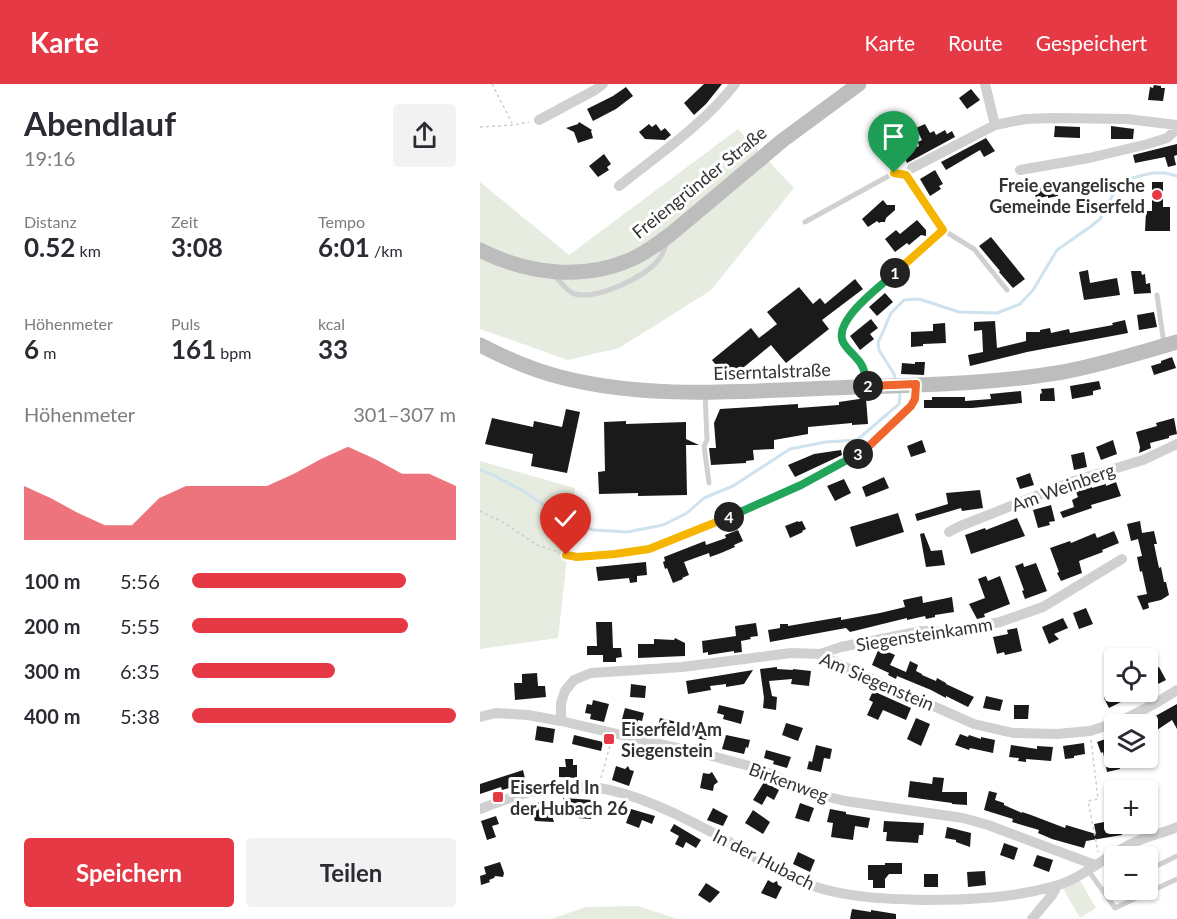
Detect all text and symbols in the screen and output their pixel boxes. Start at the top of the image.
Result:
text: Karte [30,25,99,59]
text: Karte [865,30,915,55]
text: Route [948,30,1003,55]
text: Gespeichert [1036,30,1147,55]
text: Abendlauf [24,103,176,143]
button: share [393,104,456,167]
pin [868,111,919,173]
icon: arrive [877,120,910,153]
street label: Freiengründer Straße [627,121,771,243]
text: 19:16 [24,146,75,170]
place label: Freie evangelische Gemeinde Eiserfeld [989,174,1145,217]
marker: Freie evangelische Gemeinde Eiserfeld [1150,188,1164,202]
text: Distanz [24,212,77,231]
text: Zeit [171,212,198,231]
text: Tempo [318,212,365,231]
text: 0.52 [24,231,75,263]
text: 3:08 [171,231,223,263]
text: 6:01 [318,231,370,263]
text: km [75,241,101,260]
text: /km [370,241,403,260]
pin: 1 [880,258,910,288]
text: 1 [890,263,900,282]
text: Höhenmeter [24,314,113,333]
text: Puls [171,314,200,333]
text: kcal [318,314,345,333]
text: 6 [24,333,39,365]
text: 161 [171,333,216,365]
text: 33 [318,333,348,365]
text: m [39,343,56,362]
text: bpm [216,343,251,362]
street label: Eiserntalstraße [713,358,831,384]
pin: 2 [853,371,883,401]
text: 2 [863,376,873,395]
text: Höhenmeter [24,402,135,426]
text: 301–307 m [353,402,456,426]
pin: 3 [843,439,873,469]
text: 3 [853,444,863,463]
street label: Am Weinberg [1008,458,1118,516]
pin [540,493,591,555]
icon: check [549,502,582,535]
pin: 4 [714,502,744,532]
text: 4 [724,507,734,526]
text: 100 m [24,569,80,593]
text: 5:56 [120,569,160,593]
street label: Siegensteinkamm [854,612,994,656]
text: 200 m [24,614,80,638]
text: 5:55 [120,614,160,638]
street label: Am Siegenstein [817,647,937,715]
map controls [1104,648,1158,900]
button: locate [1104,648,1158,702]
text: 300 m [24,659,80,683]
text: 6:35 [120,659,160,683]
text: 400 m [24,704,80,728]
text: 5:38 [120,704,160,728]
button: layers [1104,714,1158,768]
place label: Eiserfeld Am Siegenstein [621,718,722,761]
marker: Eiserfeld Am Siegenstein [602,732,616,746]
street label: Birkenweg [746,757,832,807]
place label: Eiserfeld In der Hubach 26 [510,776,628,819]
button: + [1104,780,1158,834]
marker: Eiserfeld In der Hubach 26 [491,790,505,804]
street label: In der Hubach [709,824,819,894]
button: Speichern [24,838,234,907]
button: Teilen [246,838,456,907]
button: − [1104,846,1158,900]

